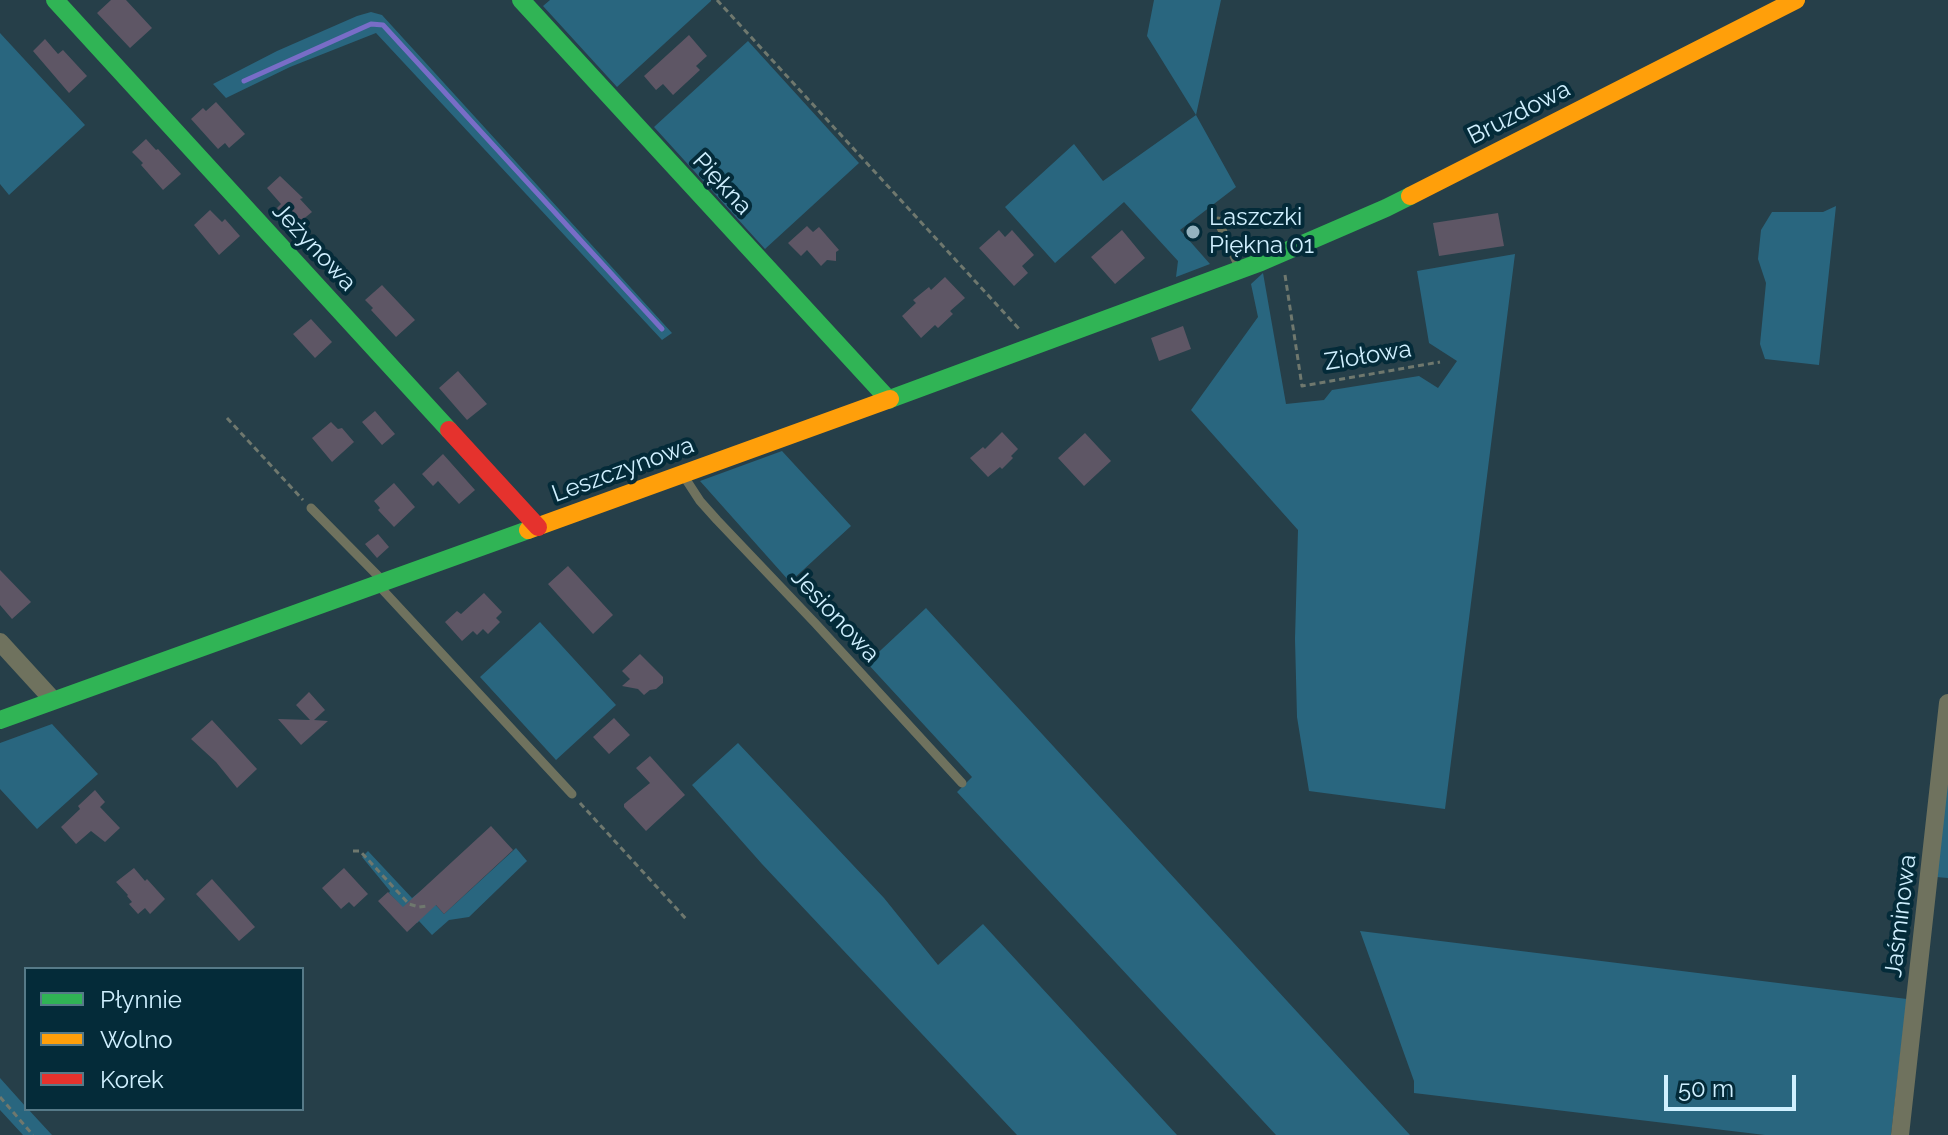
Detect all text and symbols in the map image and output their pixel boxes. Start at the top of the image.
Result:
street label: Bruzdowa [1463,75,1575,151]
street label: Piękna [686,147,758,221]
street label: Jeżynowa [266,197,362,297]
place label: Laszczki Piękna 01 [1209,204,1314,260]
marker: Laszczki Piękna 01 [1184,223,1202,241]
street label: Ziołowa [1322,335,1414,377]
street label: Leszczynowa [548,431,698,509]
street label: Jesionowa [785,564,885,668]
street label: Jaśminowa [1879,853,1923,979]
legend [24,967,304,1111]
text: Płynnie [100,985,182,1014]
text: Wolno [100,1025,173,1054]
scale bar [1668,1059,1800,1109]
text: Korek [100,1065,164,1094]
text: 50 m [1678,1074,1734,1103]

